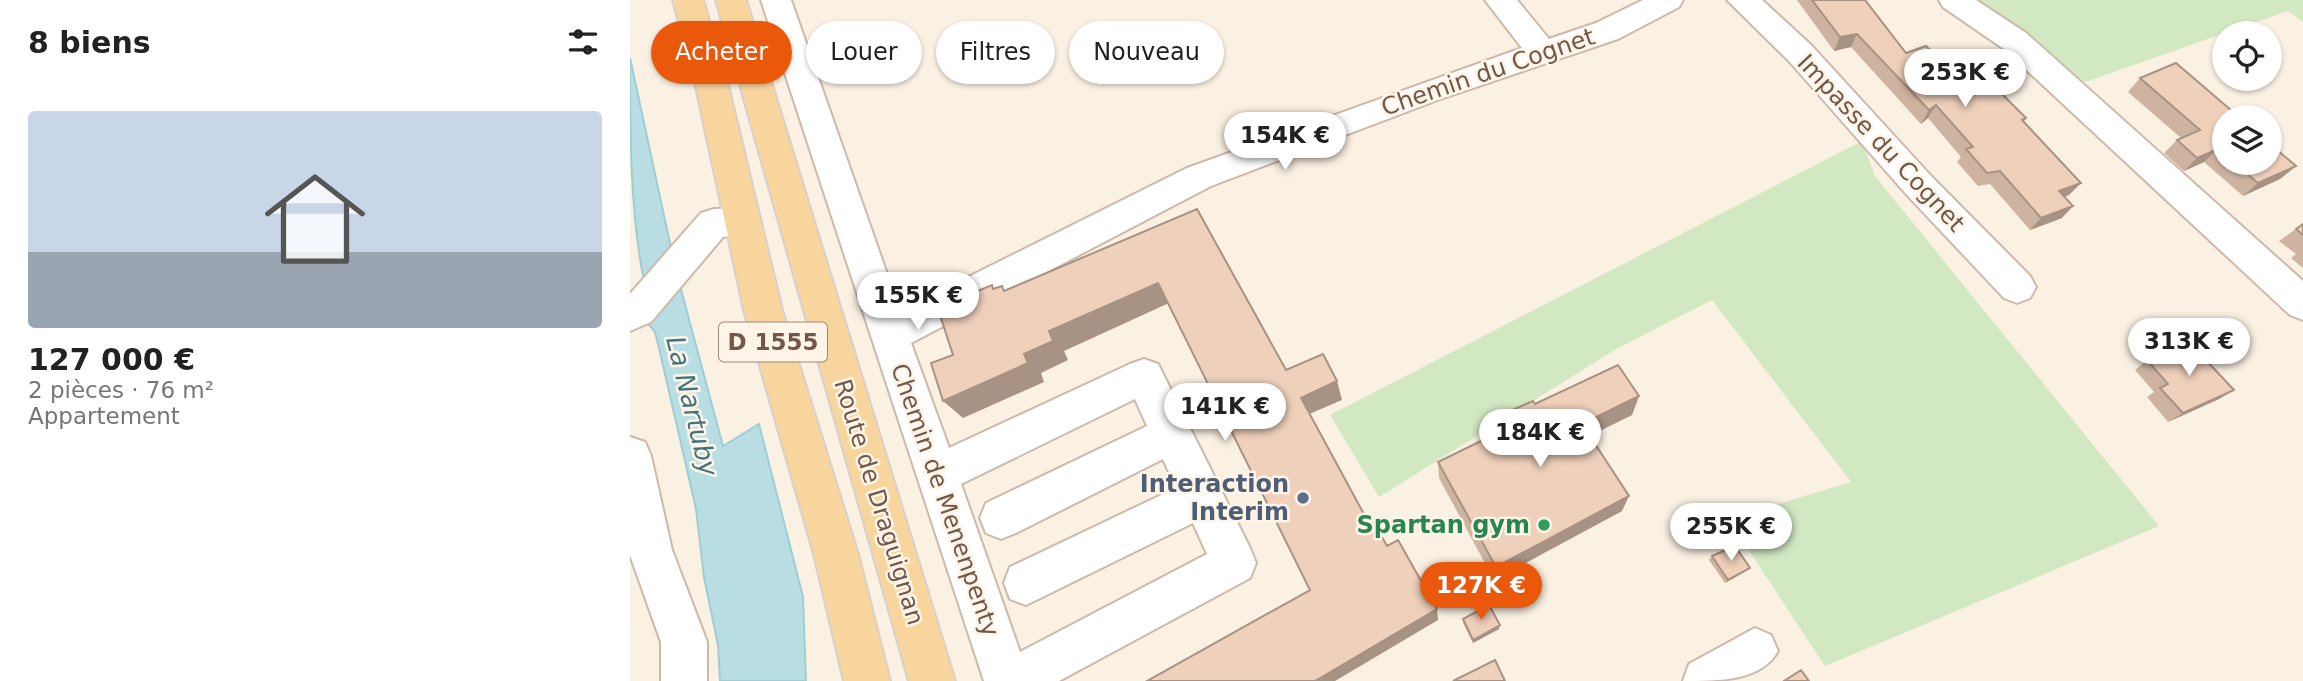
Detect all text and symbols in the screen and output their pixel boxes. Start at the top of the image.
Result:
chip: Acheter [651,21,792,84]
chip: Louer [806,21,922,84]
chip: Filtres [936,21,1055,84]
chip: Nouveau [1069,21,1224,84]
map controls [2212,21,2282,175]
button: locate [2212,21,2282,91]
street label: Chemin du Cognet [1378,22,1598,122]
icon: filters [564,23,602,61]
text: 8 biens [28,25,151,60]
street label: Impasse du Cognet [1792,49,1970,237]
pin: 253K € [1908,50,2022,109]
text: 253K € [1920,59,2010,85]
button: layers [2212,105,2282,175]
pin: 154K € [1228,113,1342,172]
text: 154K € [1240,122,1330,148]
icon: home [252,156,378,282]
pin: 155K € [861,272,975,332]
text: 155K € [873,282,963,308]
pin: 313K € [2132,318,2246,378]
road number: D 1555 [719,322,827,362]
text: 313K € [2144,328,2234,354]
water label: La Nartuby [660,333,724,480]
text: 127 000 € [28,342,195,377]
street label: Chemin de Menenpenty [885,360,1005,640]
street label: Route de Draguignan [828,376,930,628]
text: 2 pièces · 76 m² [28,377,214,403]
pin: 141K € [1168,384,1282,443]
text: 141K € [1180,393,1270,419]
text: Appartement [28,403,180,429]
pin: 184K € [1483,410,1597,469]
text: 184K € [1495,419,1585,445]
place label: Interaction Interim [1140,470,1289,526]
marker: Interaction Interim [1295,490,1311,506]
pin: 255K € [1674,504,1788,563]
place label: Spartan gym [1357,511,1530,539]
text: 255K € [1686,513,1776,539]
marker: Spartan gym [1536,517,1552,533]
pin: 127K € [1424,562,1538,622]
text: 127K € [1436,572,1526,598]

